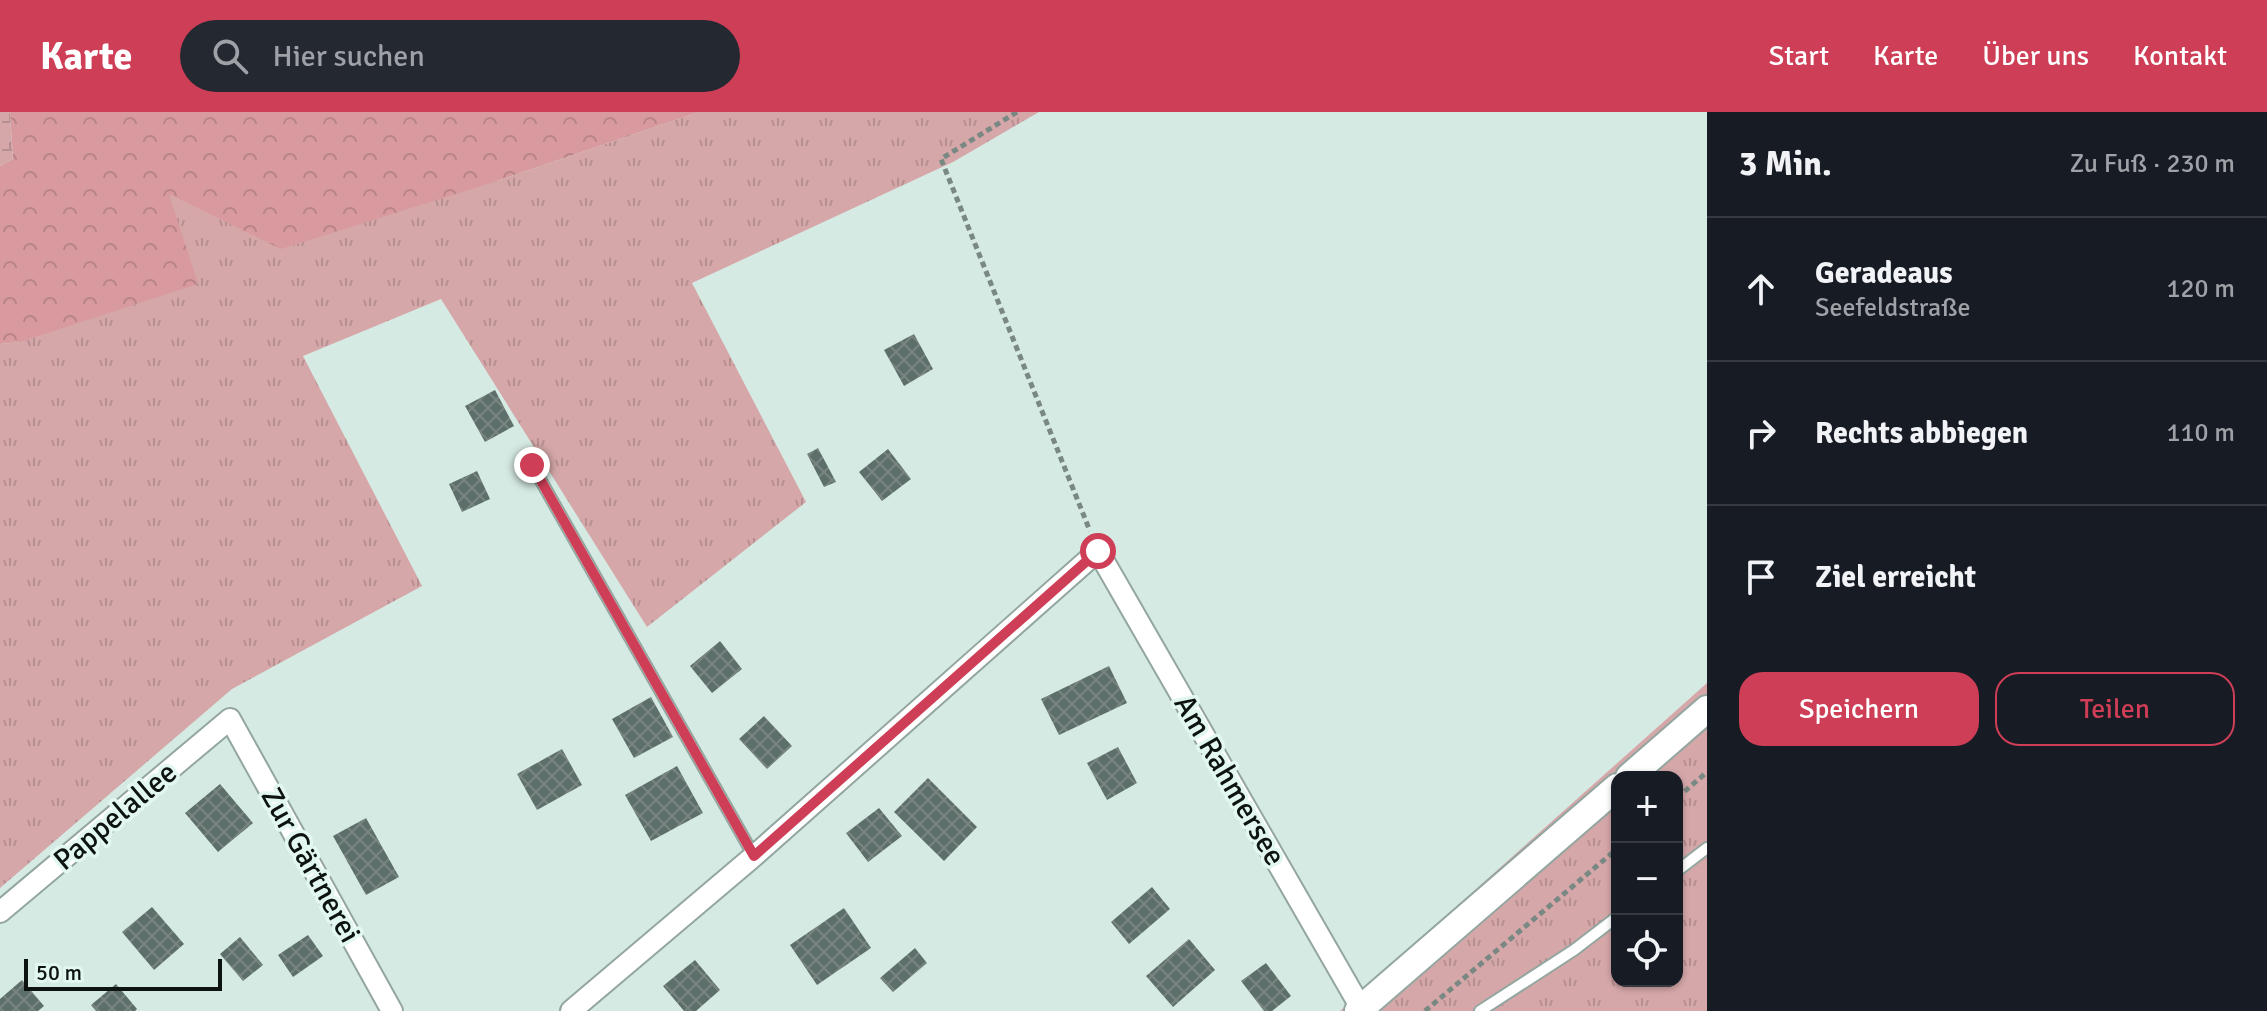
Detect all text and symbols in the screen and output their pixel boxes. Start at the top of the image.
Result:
search box [180,20,740,92]
text: Karte [40,33,132,80]
icon: search [208,34,252,78]
text: Hier suchen [272,38,425,75]
text: Start [1769,39,1829,73]
text: Karte [1873,39,1938,73]
text: Über uns [1982,39,2089,73]
text: Kontakt [2133,39,2227,73]
text: 3 Min. [1739,143,1832,185]
text: Zu Fuß · 230 m [2070,148,2235,180]
text: Geradeaus [1815,255,1953,292]
icon: ahead [1739,267,1783,311]
text: 120 m [2166,273,2235,305]
text: Seefeldstraße [1815,292,1971,324]
icon: right [1739,411,1783,455]
text: Rechts abbiegen [1815,415,2028,452]
text: 110 m [2166,417,2235,449]
route end [514,447,550,483]
route start [1080,533,1116,569]
icon: arrive [1739,555,1783,599]
text: Ziel erreicht [1815,559,1976,596]
button: Speichern [1739,672,1979,746]
button: Teilen [1995,672,2235,746]
street label: Am Rahmersee [1166,688,1293,872]
street label: Pappelallee [46,754,184,879]
map controls [1611,771,1683,987]
button: + [1611,771,1683,843]
street label: Zur Gärtnerei [253,781,368,949]
button: − [1611,843,1683,915]
button: locate [1611,915,1683,987]
scale bar [24,955,222,991]
text: 50 m [36,959,82,986]

